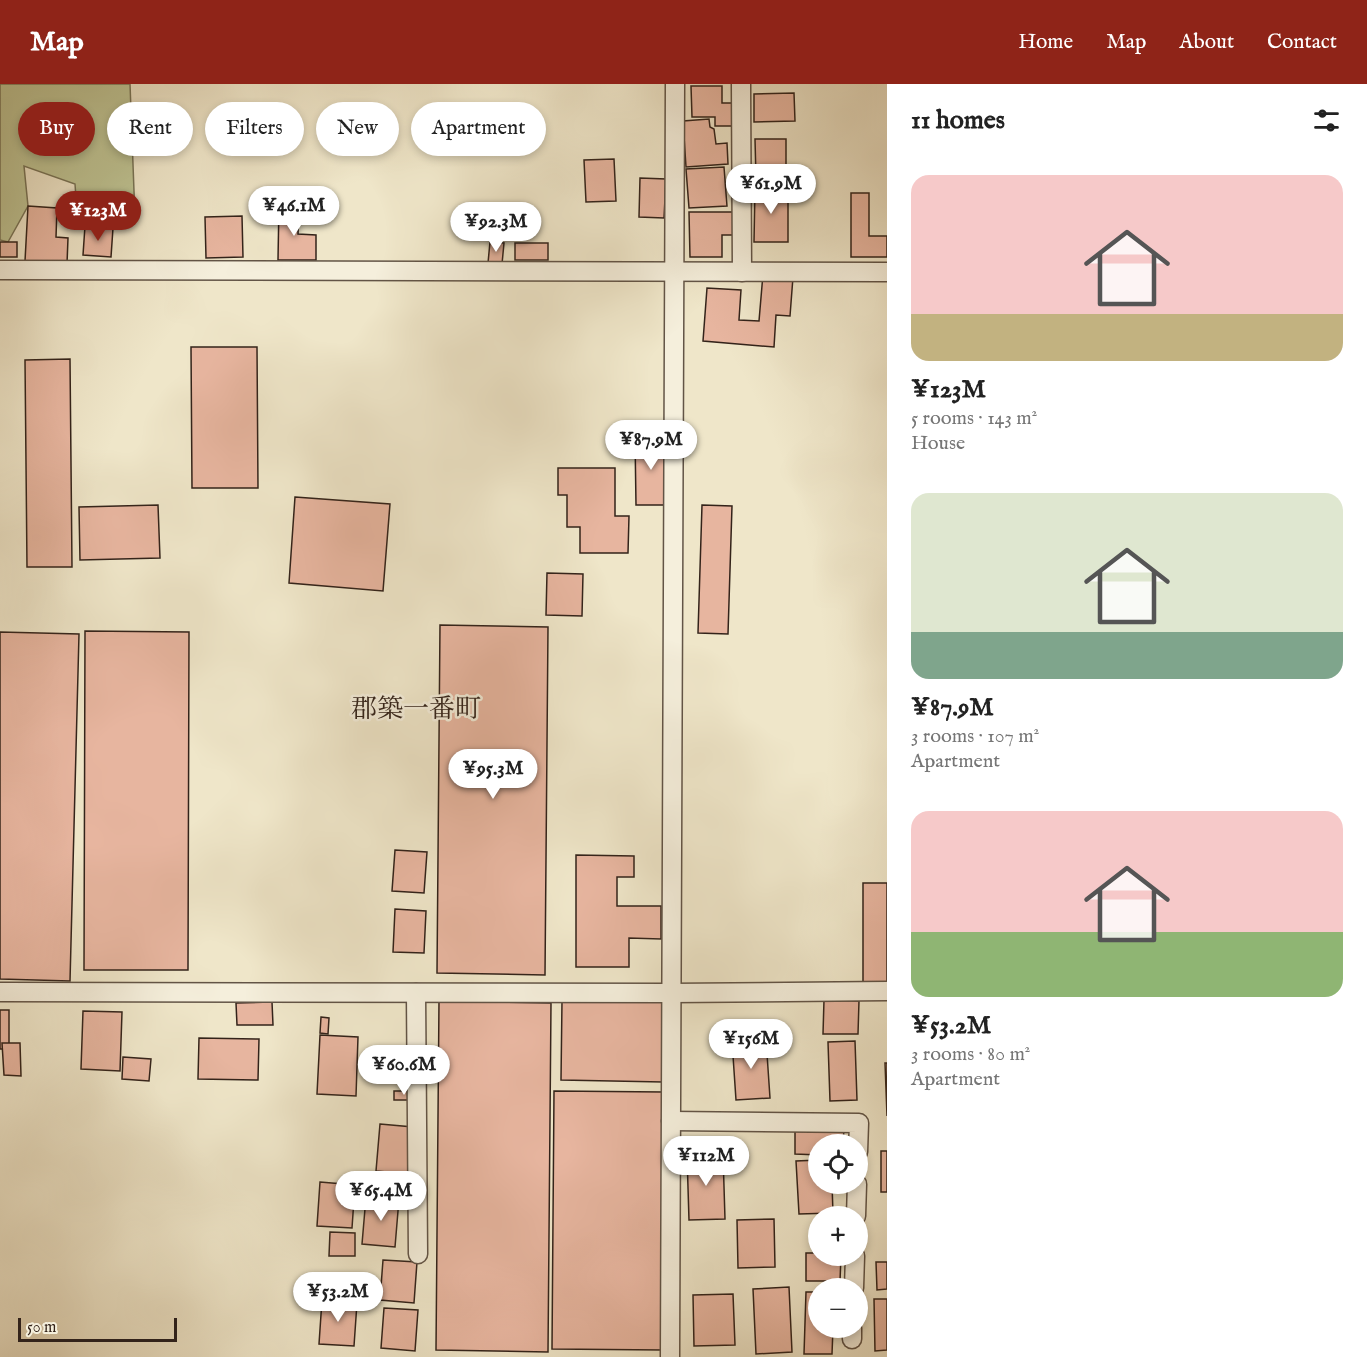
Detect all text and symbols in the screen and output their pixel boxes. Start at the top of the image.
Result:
text: Map [30,25,84,60]
text: Home [1018,29,1073,56]
text: Map [1106,29,1146,56]
text: About [1179,29,1234,56]
text: Contact [1267,29,1337,56]
chip: Buy [18,102,95,156]
chip: Rent [107,102,193,156]
chip: Filters [205,102,304,156]
chip: New [316,102,399,156]
chip: Apartment [411,102,546,156]
text: 11 homes [911,104,1005,137]
icon: filters [1310,104,1343,137]
pin: ¥61.9M [722,164,820,215]
text: ¥61.9M [740,171,802,196]
pin: ¥46.1M [245,186,343,237]
pin: ¥123M [56,191,140,242]
text: ¥46.1M [262,193,326,218]
text: ¥123M [69,198,127,223]
pin: ¥92.3M [447,202,545,253]
text: ¥92.3M [464,209,528,234]
icon: home [1073,214,1181,322]
text: ¥123M [911,373,986,406]
text: 5 rooms · 143 m² [911,406,1037,431]
pin: ¥87.9M [602,420,700,471]
text: ¥87.9M [619,427,683,452]
text: House [911,431,965,456]
icon: home [1073,532,1181,640]
text: ¥87.9M [911,691,994,724]
district label: 郡築一番町 [351,693,481,726]
text: 3 rooms · 107 m² [911,724,1039,749]
pin: ¥95.3M [444,749,542,800]
text: Apartment [911,749,1000,774]
text: ¥95.3M [462,756,524,781]
icon: home [1073,850,1181,958]
text: ¥53.2M [911,1009,991,1042]
pin: ¥156M [709,1019,793,1070]
text: ¥156M [723,1026,779,1051]
text: 3 rooms · 80 m² [911,1042,1030,1067]
pin: ¥60.6M [355,1045,453,1096]
text: ¥60.6M [372,1052,436,1077]
text: Apartment [911,1067,1000,1092]
map controls [808,1134,868,1338]
button: locate [808,1134,868,1194]
pin: ¥112M [664,1136,748,1187]
text: ¥112M [677,1143,735,1168]
pin: ¥65.4M [332,1171,430,1222]
text: ¥65.4M [349,1178,413,1203]
button: + [808,1206,868,1266]
pin: ¥53.2M [289,1272,387,1323]
button: − [808,1278,868,1338]
text: ¥53.2M [307,1279,369,1304]
scale bar [18,1315,177,1342]
text: 50 m [27,1318,56,1338]

